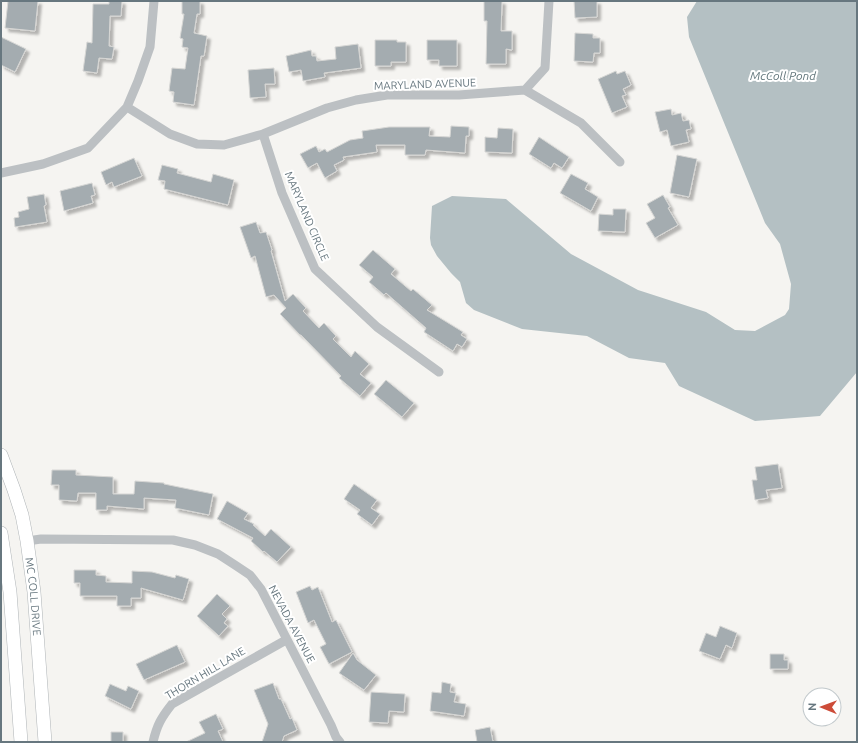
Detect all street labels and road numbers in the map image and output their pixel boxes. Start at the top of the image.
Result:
street label: MARYLAND AVENUE [374,76,476,92]
street label: MARYLAND CIRCLE [283,170,331,262]
street label: MC COLL DRIVE [23,557,43,636]
street label: NEVADA AVENUE [266,583,318,665]
street label: THORN HILL LANE [163,644,247,702]

